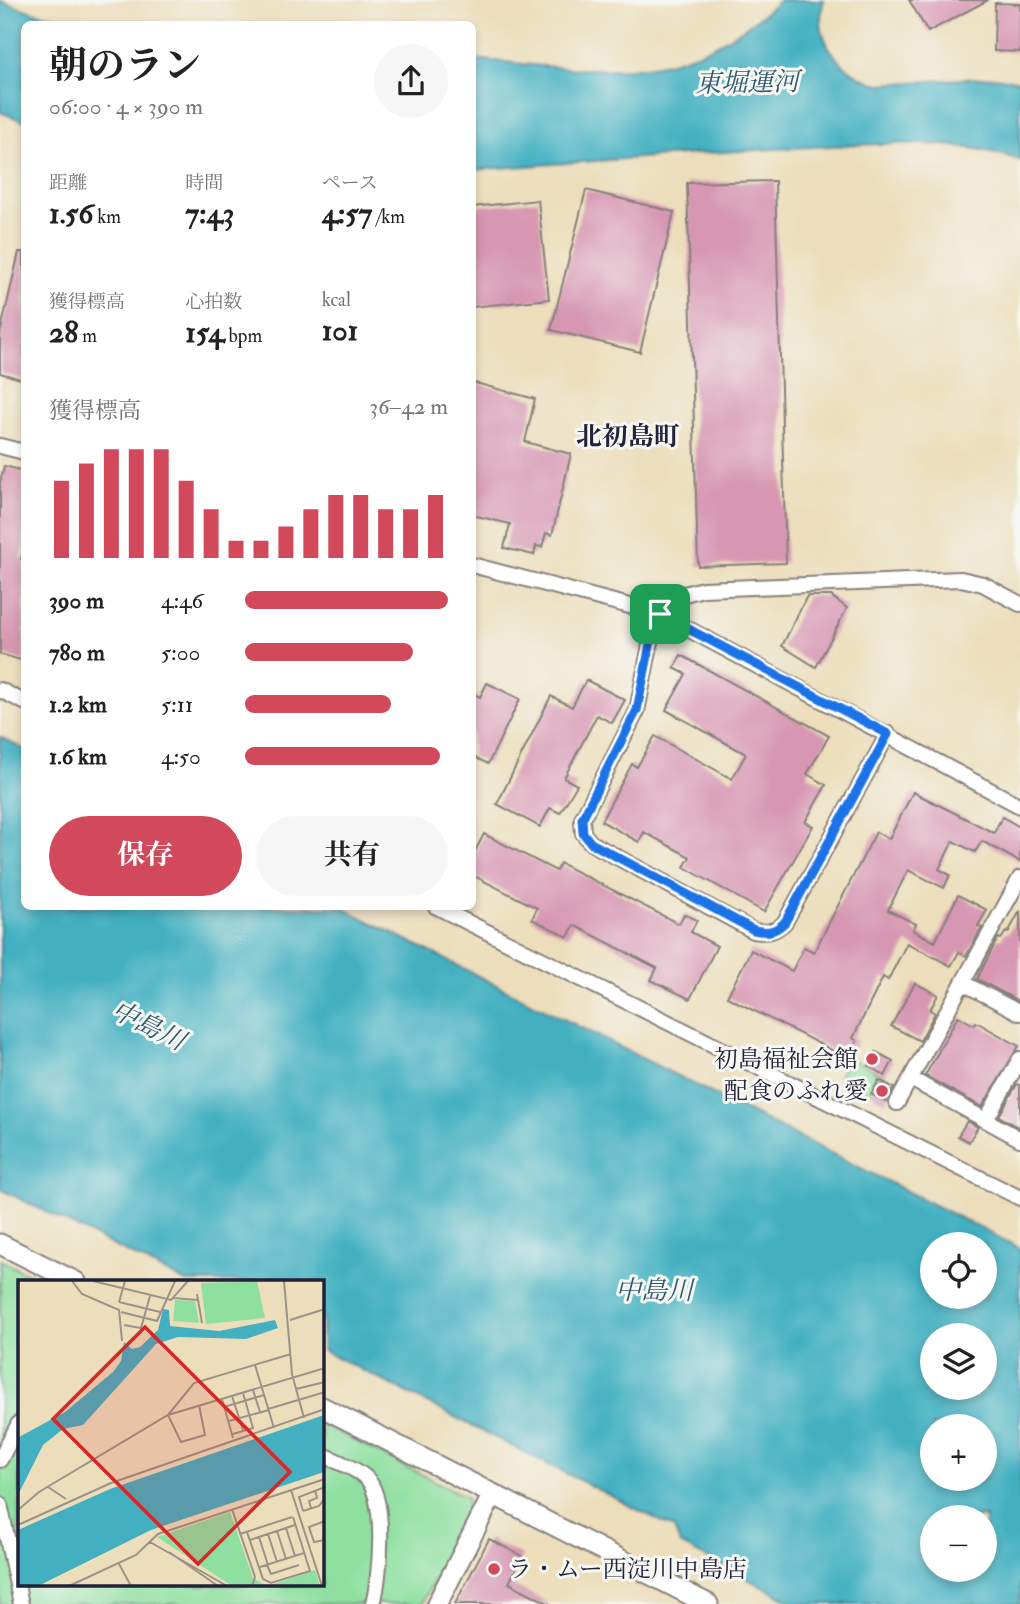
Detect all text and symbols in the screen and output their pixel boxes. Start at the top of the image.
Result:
text: 朝のラン [49,42,201,90]
button: share [374,44,448,118]
water label: 東堀運河 [695,66,803,100]
text: 06:00 · 4 × 390 m [49,92,203,121]
text: 距離 [49,171,87,195]
text: 時間 [185,171,223,195]
text: ペース [322,171,378,195]
text: 1.56 [49,195,93,232]
text: 7:43 [185,195,234,232]
text: 4:57 [322,195,372,232]
text: km [93,205,121,229]
text: /km [372,205,405,229]
text: kcal [322,288,351,312]
text: 獲得標高 [49,290,125,314]
text: 心拍数 [185,290,242,314]
text: 101 [322,312,358,349]
text: 28 [49,314,78,351]
text: 154 [185,314,225,351]
text: m [78,324,97,348]
text: bpm [225,324,262,348]
text: 36–42 m [369,392,448,421]
text: 獲得標高 [49,396,141,425]
district label: 北初島町 [576,421,680,453]
pin [630,584,690,644]
text: 390 m [49,586,104,615]
text: 4:46 [161,586,203,615]
icon: arrive [641,595,679,633]
text: 780 m [49,638,105,667]
text: 5:00 [161,638,200,667]
text: 1.2 km [49,690,107,719]
text: 5:11 [161,690,193,719]
text: 1.6 km [49,742,107,771]
text: 4:50 [161,742,201,771]
button: 保存 [49,816,242,896]
button: 共有 [256,816,448,896]
water label: 中島川 [106,995,193,1059]
place label: 初島福祉会館 [714,1044,858,1075]
marker: 初島福祉会館 [864,1051,880,1067]
place label: 配食のふれ愛 [724,1076,868,1107]
marker: 配食のふれ愛 [874,1083,890,1099]
map controls [920,1232,997,1582]
button: locate [920,1232,997,1309]
water label: 中島川 [615,1275,696,1307]
inset map [18,1280,324,1586]
button: layers [920,1323,997,1400]
button: + [920,1414,997,1491]
button: − [920,1505,997,1582]
place label: ラ・ムー西淀川中島店 [508,1554,747,1585]
marker: ラ・ムー西淀川中島店 [486,1561,502,1577]

